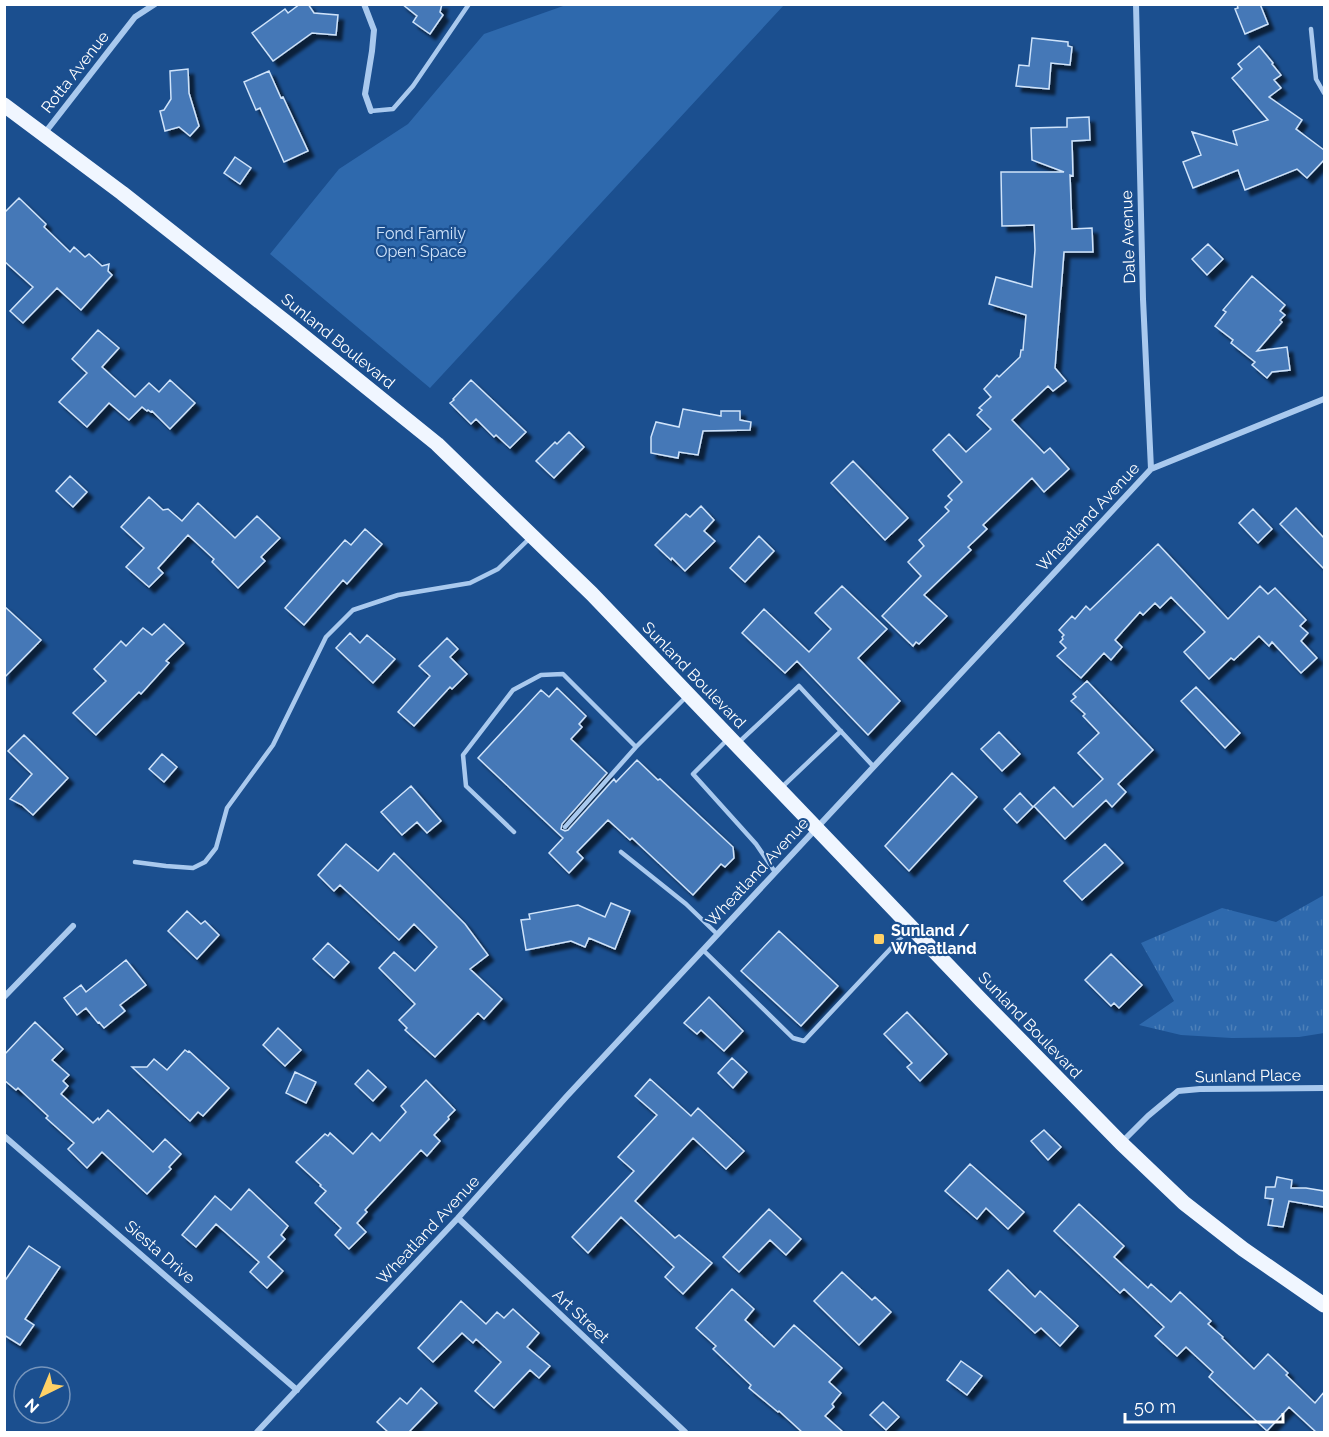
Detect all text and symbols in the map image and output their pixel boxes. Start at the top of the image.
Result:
street label: Rotta Avenue [37,27,113,117]
street label: Dale Avenue [1117,190,1139,284]
park label: Fond Family Open Space [375,224,467,261]
street label: Sunland Boulevard [277,289,399,393]
street label: Wheatland Avenue [1033,459,1143,575]
street label: Sunland Boulevard [638,618,750,732]
street label: Wheatland Avenue [702,814,812,930]
place label: Sunland / Wheatland [891,921,977,958]
marker: Sunland / Wheatland [872,932,886,946]
street label: Sunland Boulevard [974,968,1086,1082]
street label: Sunland Place [1195,1066,1301,1086]
street label: Wheatland Avenue [373,1172,483,1288]
street label: Siesta Drive [121,1216,199,1288]
street label: Art Street [549,1285,614,1347]
north arrow [12,1365,72,1425]
scale bar [1125,1386,1282,1424]
text: N [21,1394,43,1417]
text: 50 m [1134,1396,1176,1417]

